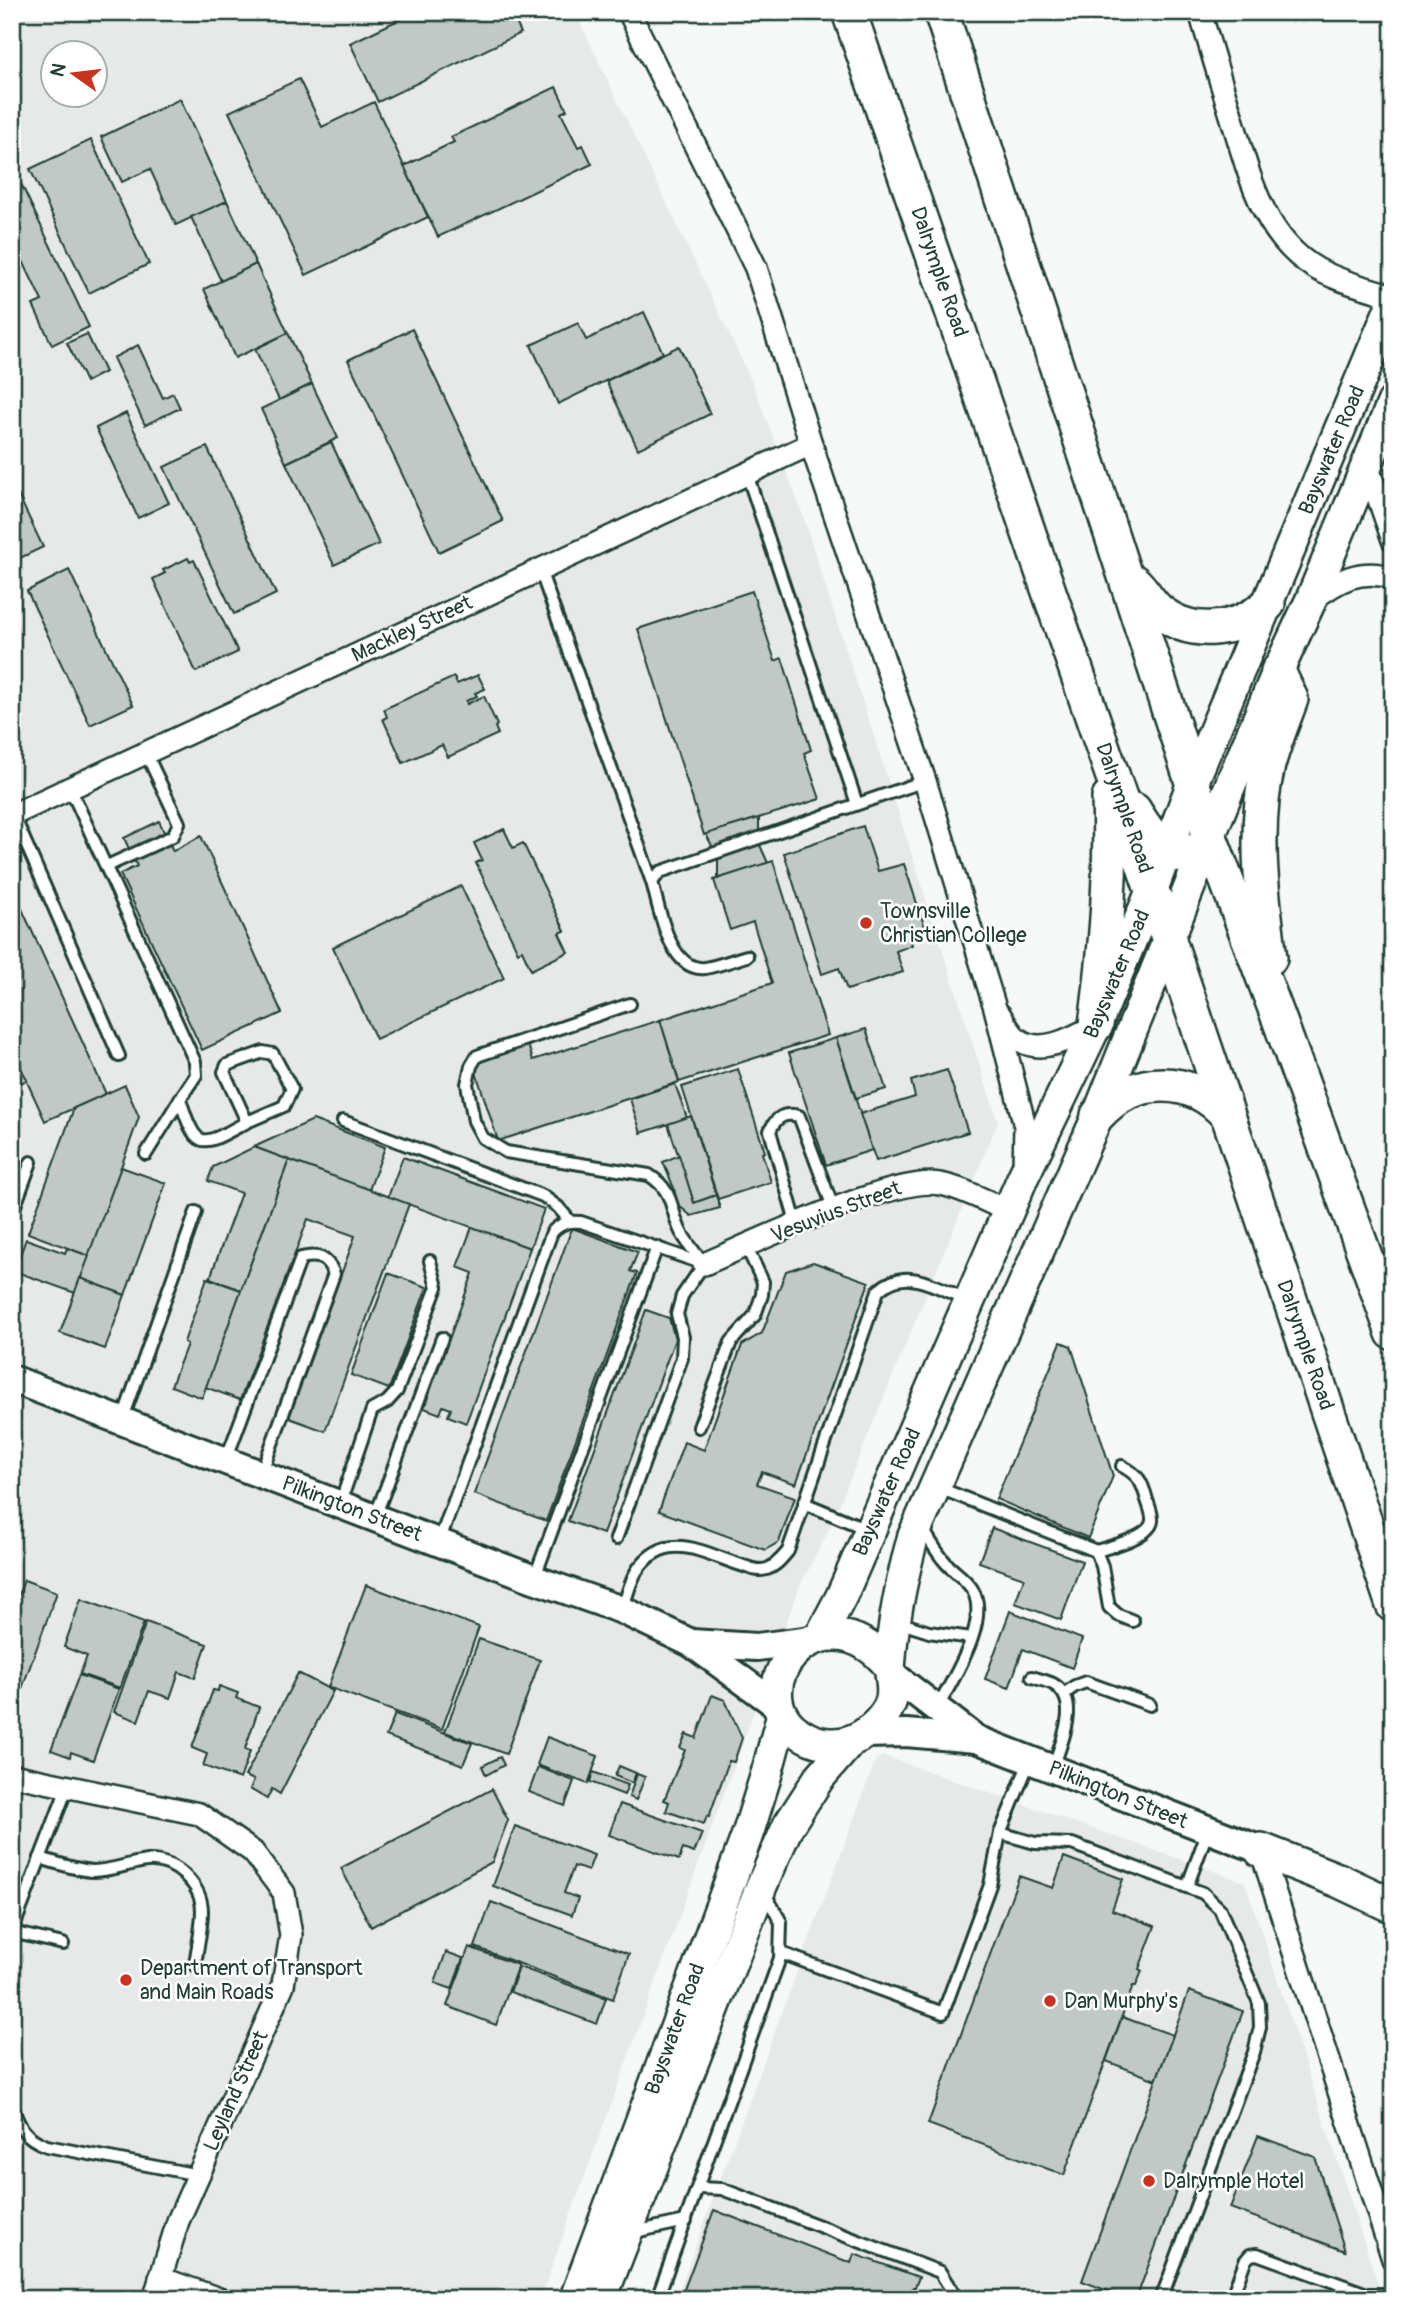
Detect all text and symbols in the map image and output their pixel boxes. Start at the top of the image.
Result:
north arrow [38,38,108,108]
text: N [45,61,72,79]
street label: Dalrymple Road [904,203,974,341]
street label: Bayswater Road [1293,381,1371,519]
street label: Mackley Street [347,589,477,669]
street label: Dalrymple Road [1089,739,1159,877]
place label: Townsville Christian College [880,898,1027,949]
street label: Bayswater Road [1078,905,1156,1043]
marker: Townsville Christian College [858,915,874,931]
street label: Vesuvius Street [767,1175,905,1249]
street label: Dalrymple Road [1270,1276,1340,1414]
street label: Bayswater Road [847,1424,927,1560]
street label: Pilkington Street [278,1470,426,1548]
street label: Pilkington Street [1044,1755,1192,1835]
place label: Department of Transport and Main Roads [140,1955,363,2006]
street label: Bayswater Road [639,1960,711,2098]
marker: Department of Transport and Main Roads [118,1972,134,1988]
place label: Dan Murphy's [1064,1988,1178,2015]
marker: Dan Murphy's [1042,1993,1058,2009]
street label: Leyland Street [197,2026,275,2155]
place label: Dalrymple Hotel [1163,2168,1304,2195]
marker: Dalrymple Hotel [1141,2173,1157,2189]

